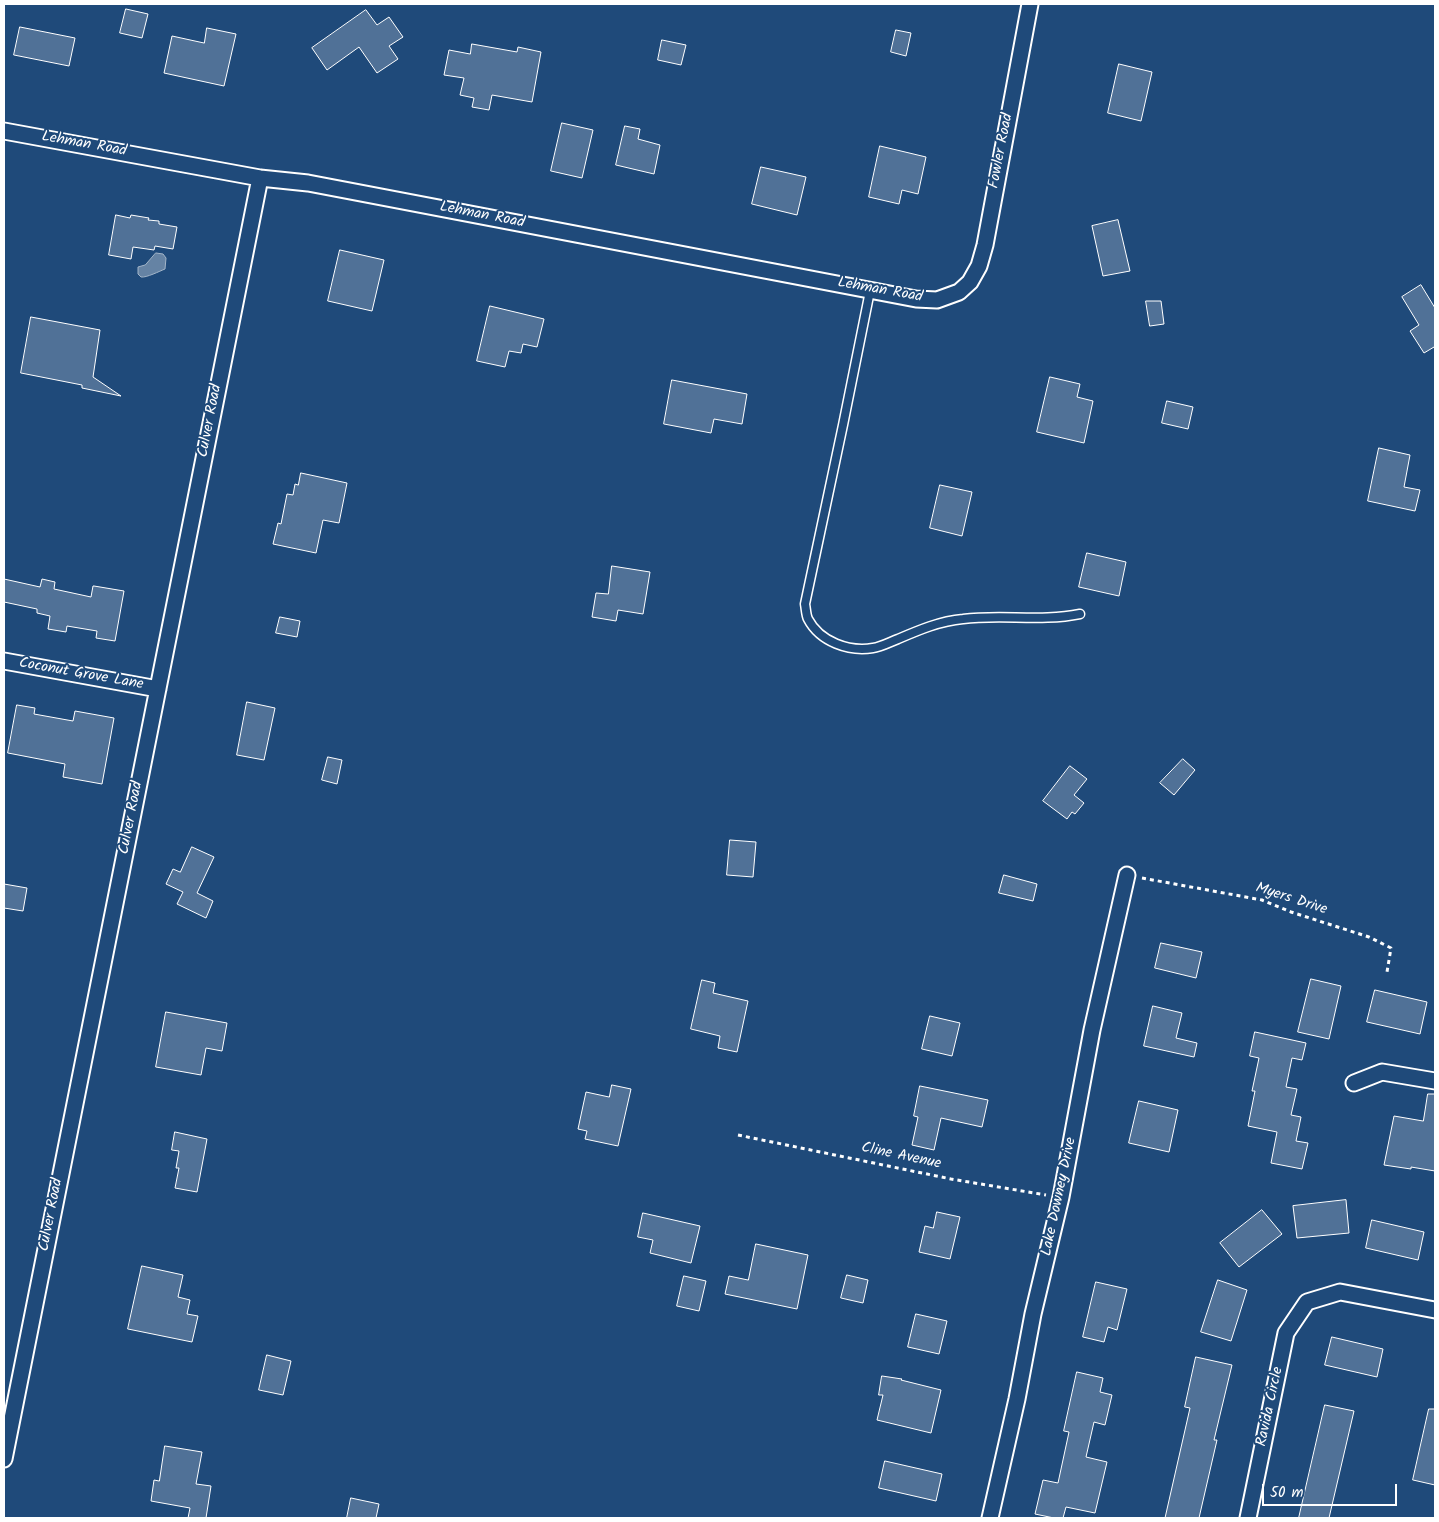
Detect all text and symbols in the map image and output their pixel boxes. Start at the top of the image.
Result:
street label: Fowler Road [986,112,1018,190]
street label: Lehman Road [40,129,128,161]
street label: Lehman Road [438,199,526,233]
street label: Lehman Road [836,275,924,307]
street label: Culver Road [195,383,227,459]
street label: Coconut Grove Lane [17,655,145,695]
street label: Culver Road [116,780,148,856]
street label: Myers Drive [1253,880,1329,920]
street label: Lake Downey Drive [1039,1136,1081,1258]
street label: Cline Avenue [859,1140,943,1174]
street label: Culver Road [36,1177,68,1253]
street label: Ravida Circle [1254,1366,1288,1448]
scale bar [1264,1474,1399,1506]
text: 50 m [1270,1481,1304,1505]

